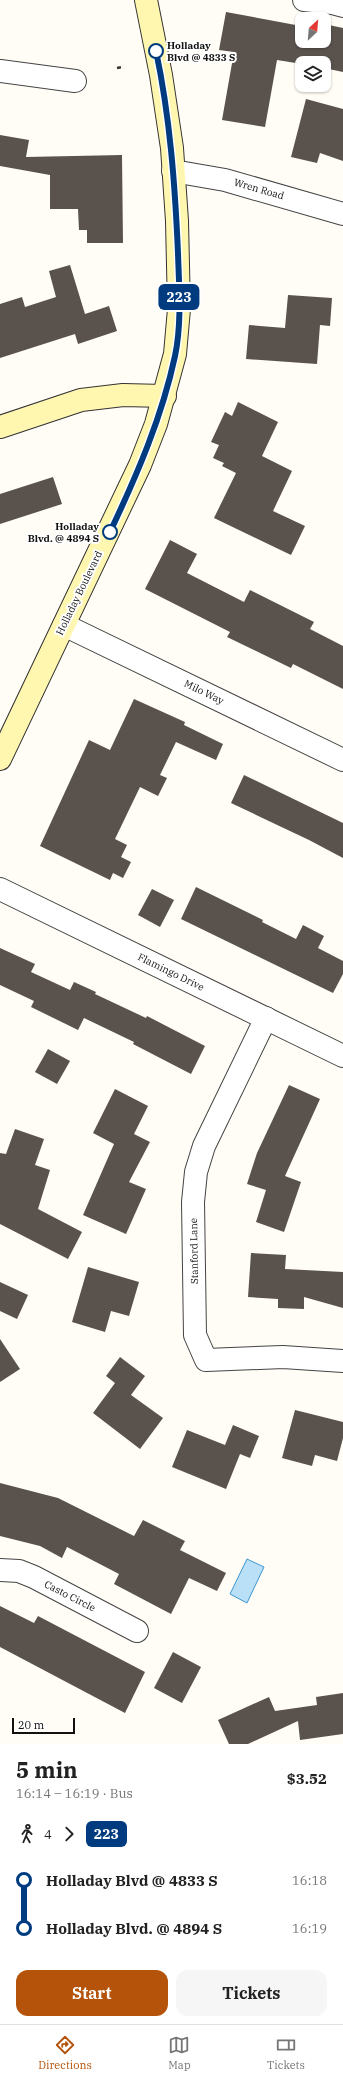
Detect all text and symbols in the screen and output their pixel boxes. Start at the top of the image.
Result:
north arrow [295,12,331,48]
map controls [295,12,331,92]
place label: Holladay Blvd @ 4833 S [167,39,235,64]
marker: Holladay Blvd @ 4833 S [148,43,164,59]
button: layers [295,56,331,92]
street label: Wren Road [232,176,286,202]
line badge: 223 [156,284,202,310]
text: 223 [166,288,192,306]
place label: Holladay Blvd. @ 4894 S [28,520,99,545]
marker: Holladay Blvd. @ 4894 S [102,524,118,540]
street label: Holladay Boulevard [53,549,105,637]
street label: Milo Way [182,677,227,707]
street label: Flamingo Drive [136,950,206,994]
street label: Stanford Lane [187,1218,201,1284]
street label: Casto Circle [42,1578,98,1614]
scale bar [12,1716,75,1735]
text: 20 m [18,1718,44,1732]
text: 5 min [16,1755,78,1784]
text: $3.52 [287,1769,327,1788]
text: 16:14 – 16:19 · Bus [16,1785,133,1802]
icon: walk [16,1823,38,1845]
icon: forward [58,1823,80,1845]
text: 223 [94,1825,119,1843]
text: 4 [44,1826,52,1843]
text: Holladay Blvd @ 4833 S [46,1871,218,1890]
text: 16:18 [292,1872,327,1889]
text: Holladay Blvd. @ 4894 S [46,1919,222,1938]
text: 16:19 [292,1920,327,1937]
button: Start [16,1970,168,2016]
button: Tickets [176,1970,327,2016]
tab: Directions [38,2034,92,2072]
tab: Map [168,2034,191,2072]
tab: Tickets [267,2034,305,2072]

